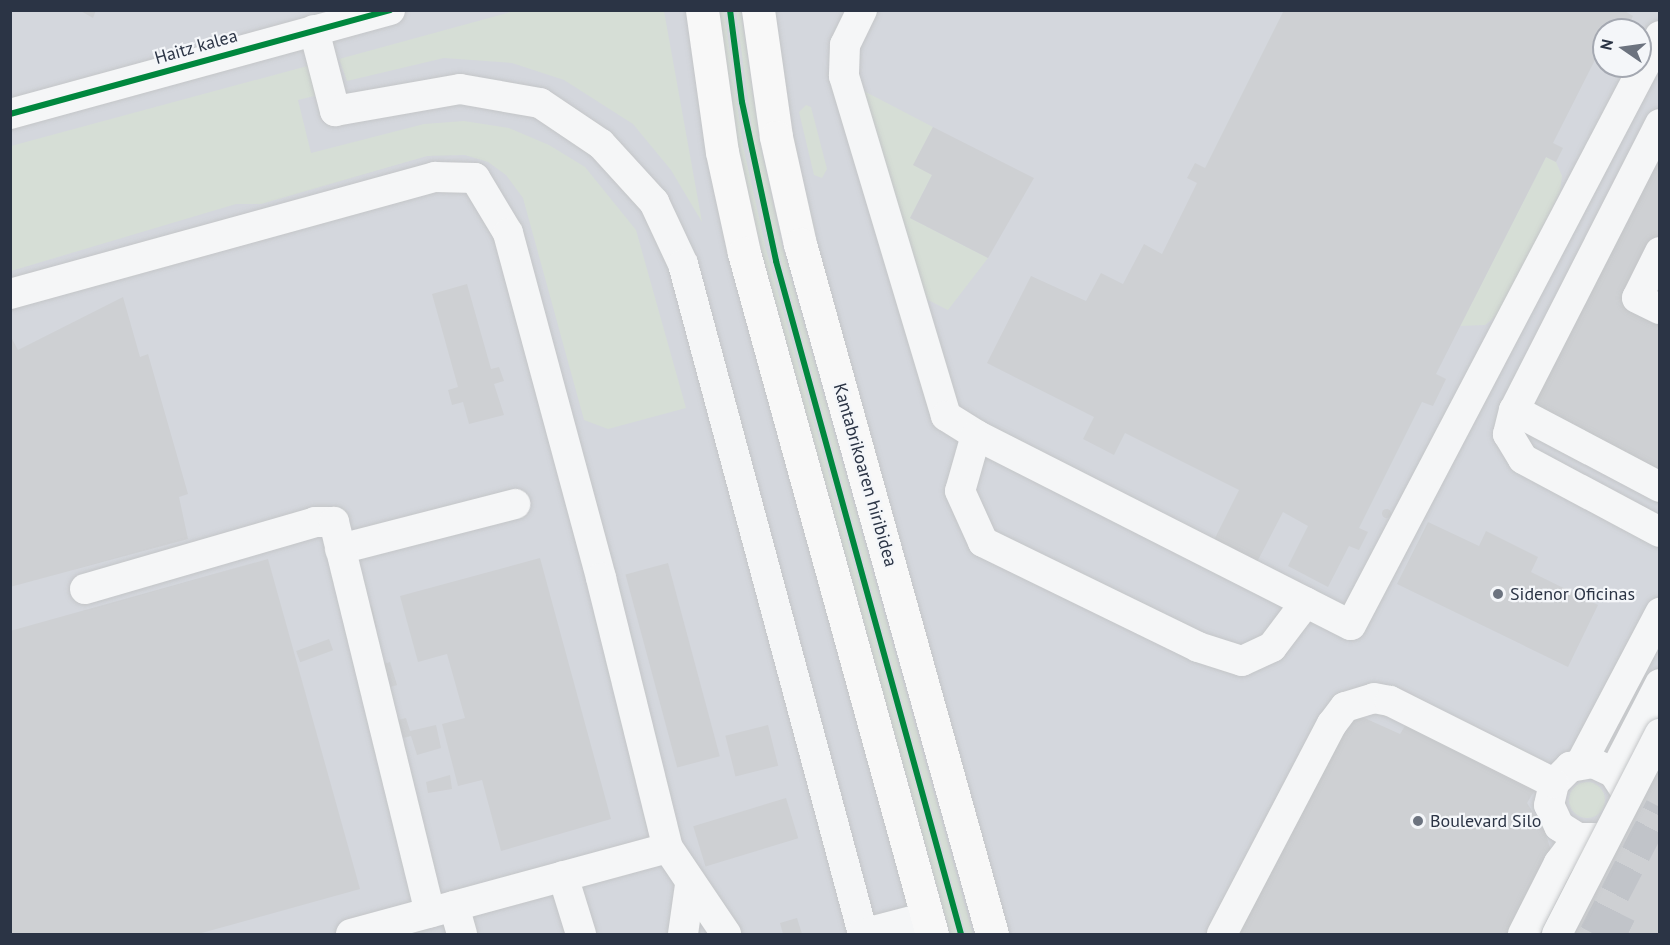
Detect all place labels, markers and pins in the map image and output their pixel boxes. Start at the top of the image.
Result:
place label: Sidenor Oficinas [1510,583,1635,605]
marker: Sidenor Oficinas [1491,587,1505,601]
place label: Boulevard Silo [1430,810,1541,832]
marker: Boulevard Silo [1411,814,1425,828]

